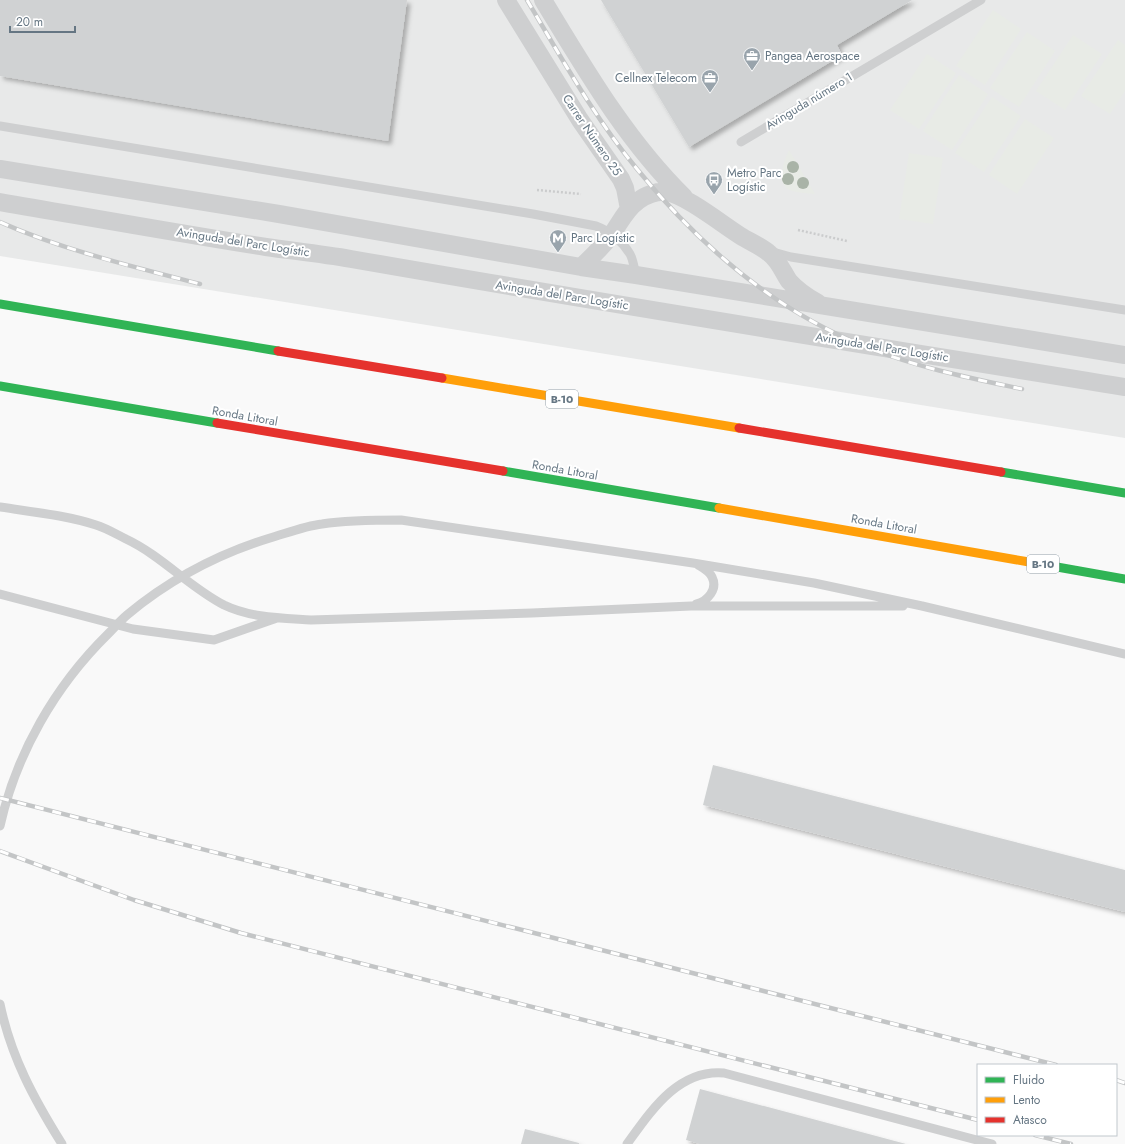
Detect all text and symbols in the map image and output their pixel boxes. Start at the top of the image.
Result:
scale bar [10,8,75,34]
text: 20 m [16,13,43,31]
office icon: Pangea Aerospace [742,46,762,71]
place label: Pangea Aerospace [765,47,860,65]
office icon: Cellnex Telecom [700,68,720,93]
street label: Avinguda número 1 [762,68,856,134]
place label: Cellnex Telecom [615,69,697,87]
street label: Carrer Número 25 [558,91,626,180]
place label: Metro Parc Logístic [727,164,782,196]
bus stop icon: Metro Parc Logístic [704,170,724,195]
street label: Avinguda del Parc Logístic [175,223,311,261]
metro station icon: Parc Logístic [548,228,568,253]
place label: Parc Logístic [571,229,635,247]
street label: Avinguda del Parc Logístic [494,276,630,314]
street label: Avinguda del Parc Logístic [814,328,950,366]
road number: B-10 [546,390,578,408]
street label: Ronda Litoral [211,401,279,431]
street label: Ronda Litoral [531,455,599,485]
street label: Ronda Litoral [850,509,918,539]
road number: B-10 [1027,555,1059,573]
legend [977,1064,1117,1136]
text: Fluido [1013,1071,1045,1089]
text: Lento [1013,1091,1041,1109]
text: Atasco [1013,1111,1047,1129]

